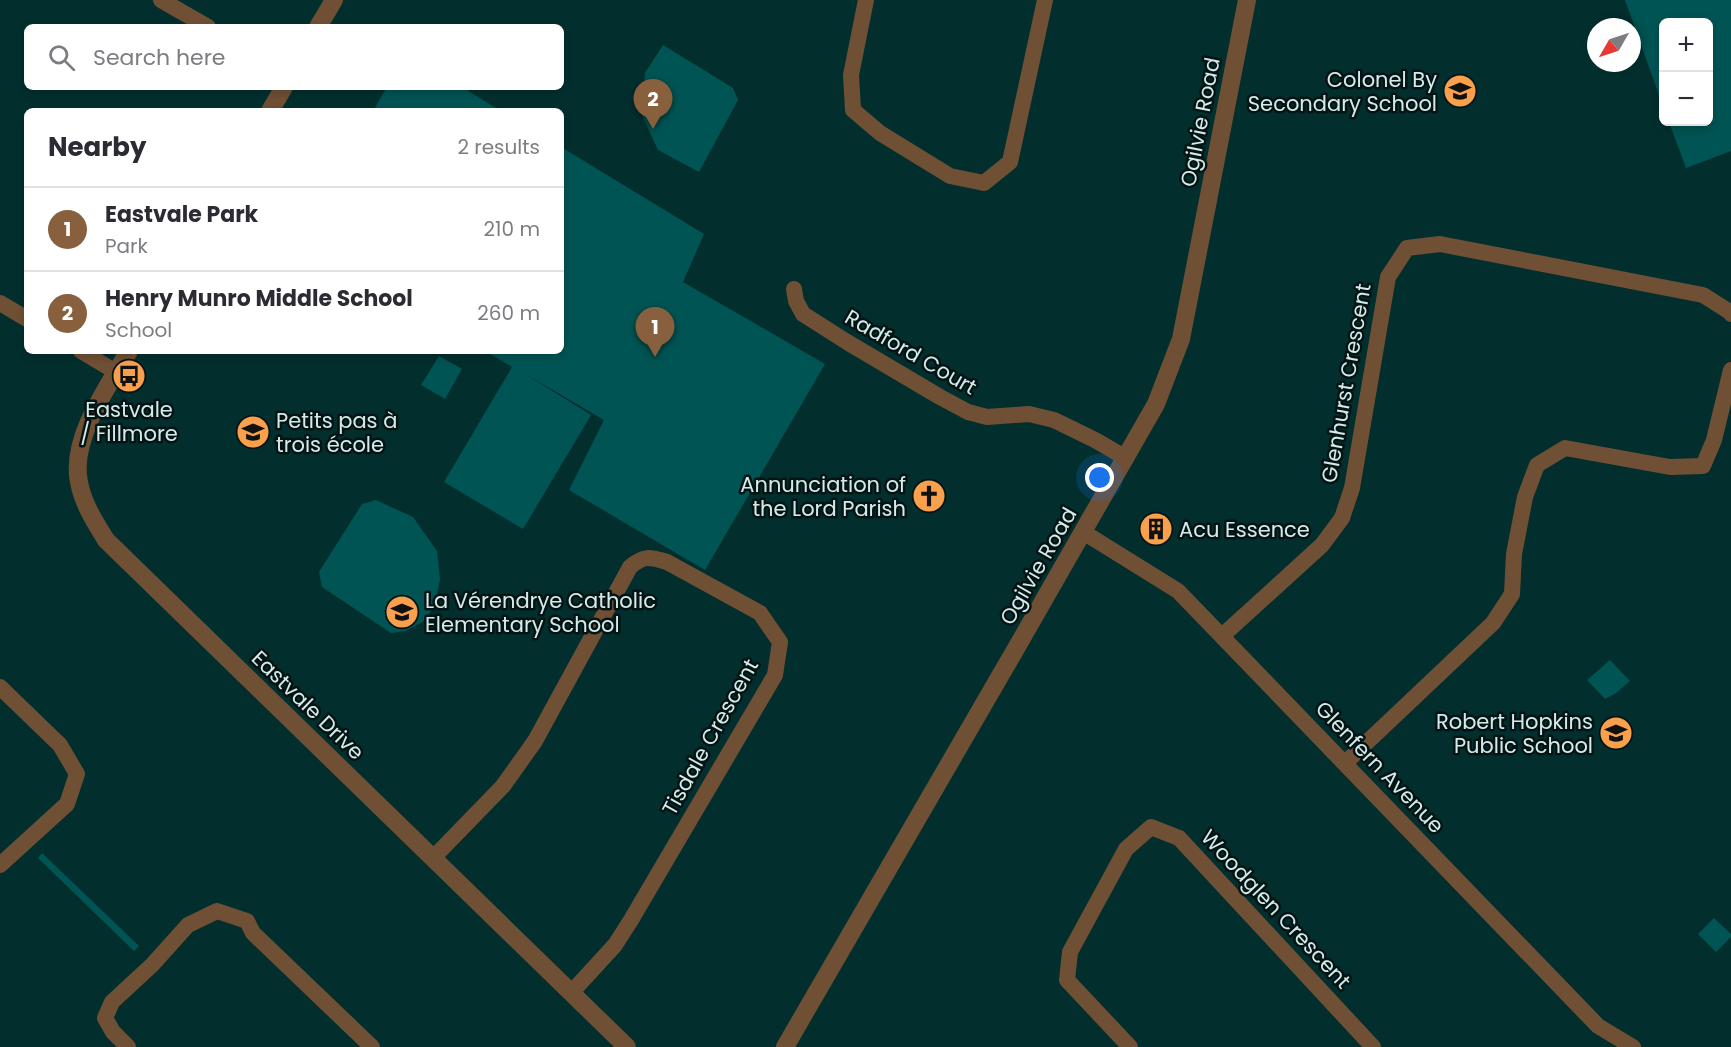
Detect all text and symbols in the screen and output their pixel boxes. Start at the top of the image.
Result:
north arrow [1587,18,1641,72]
map controls [1659,18,1713,126]
button: + [1659,18,1713,72]
search box [24,24,564,90]
icon: search [45,41,78,74]
text: Search here [93,42,226,73]
street label: Ogilvie Road [1173,55,1227,189]
place label: Colonel By Secondary School [1248,65,1437,118]
button: − [1659,72,1713,126]
school or university icon: Colonel By Secondary School [1442,73,1478,109]
pin: 2 [634,80,672,129]
text: Nearby [48,129,146,165]
text: 2 results [457,133,540,161]
text: Eastvale Park [105,199,258,230]
text: 1 [64,215,71,243]
text: 210 m [484,215,540,243]
text: Park [105,232,148,260]
street label: Glenhurst Crescent [1314,281,1378,485]
text: Henry Munro Middle School [105,283,413,314]
text: 2 [62,299,73,327]
text: 260 m [477,299,540,327]
street label: Radford Court [840,303,982,401]
pin: 1 [636,308,674,357]
text: School [105,316,172,344]
bus stop icon: Eastvale / Fillmore [111,358,147,394]
place label: Eastvale / Fillmore [80,395,178,448]
place label: Petits pas à trois école [276,406,397,459]
school or university icon: Petits pas à trois école [235,414,271,450]
your location [1085,463,1114,492]
place label: Annunciation of the Lord Parish [740,470,906,523]
church icon: Annunciation of the Lord Parish [911,478,947,514]
street label: Ogilvie Road [993,502,1083,630]
building icon: Acu Essence [1138,511,1174,547]
place label: Acu Essence [1179,515,1310,544]
place label: La Vérendrye Catholic Elementary School [425,586,656,639]
school or university icon: La Vérendrye Catholic Elementary School [384,594,420,630]
street label: Eastvale Drive [245,644,371,766]
street label: Tisdale Crescent [655,654,765,820]
street label: Glenfern Avenue [1309,694,1451,840]
place label: Robert Hopkins Public School [1436,707,1593,760]
school or university icon: Robert Hopkins Public School [1598,715,1634,751]
street label: Woodglen Crescent [1195,823,1357,995]

